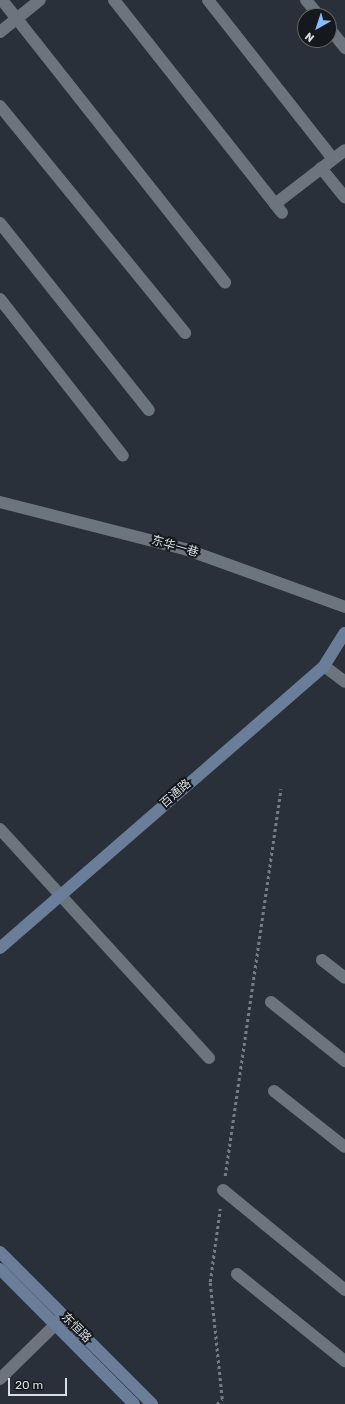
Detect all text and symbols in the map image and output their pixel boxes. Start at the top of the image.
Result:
north arrow [297,8,337,48]
text: N [303,29,317,44]
street label: 东华一巷 [150,533,200,561]
street label: 百通路 [158,777,194,811]
street label: 东恒路 [58,1310,94,1346]
scale bar [10,1370,69,1396]
text: 20 m [15,1378,43,1392]

